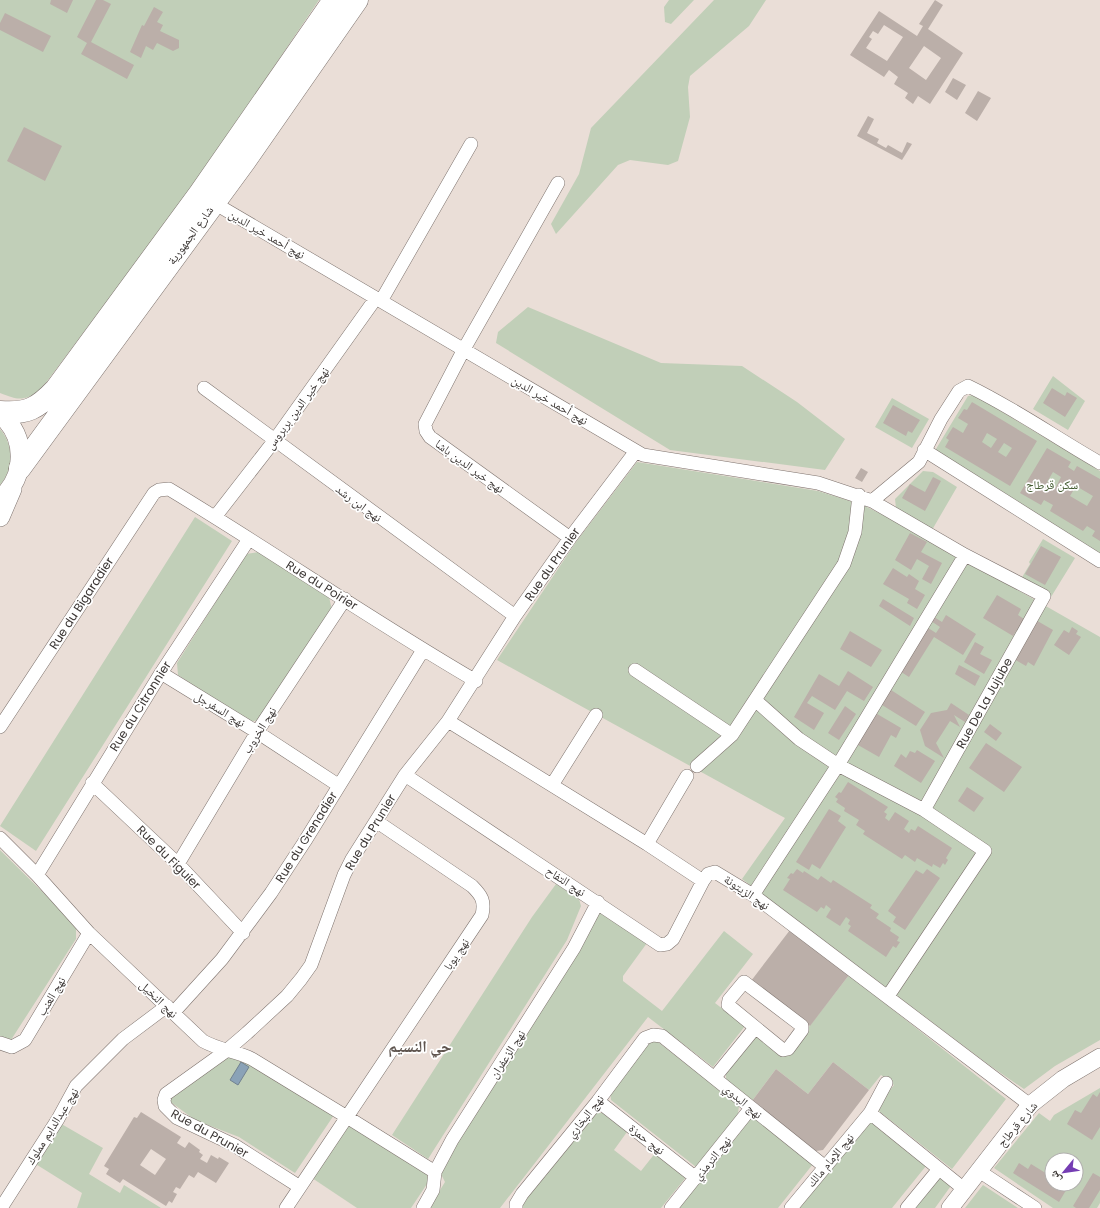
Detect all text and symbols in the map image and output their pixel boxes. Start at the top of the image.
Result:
street label: شارع الجمهورية [163,202,217,268]
street label: نهج أحمد خير الدين [226,205,308,263]
street label: نهج خير الدين بربروس [261,363,333,453]
street label: نهج أحمد خير الدين [509,371,591,429]
street label: نهج خير الدين باشا [432,435,508,497]
park label: سكن قرطاج [1026,476,1078,493]
street label: نهج ابن رشد [332,480,386,526]
street label: Rue du Prunier [520,523,584,604]
street label: Rue du Bigaradier [45,553,117,652]
street label: Rue du Poirier [283,556,362,614]
street label: Rue De La Jujube [952,654,1016,752]
street label: Rue du Citronnier [105,657,175,754]
street label: نهج السفرجل [191,687,249,731]
street label: نهج الخروب [238,703,280,757]
street label: Rue du Grenadier [271,788,341,886]
street label: Rue du Prunier [340,790,400,873]
street label: Rue du Figuier [133,821,205,893]
street label: نهج التفاح [543,862,589,900]
street label: نهج الزيتونة [721,870,773,914]
street label: نهج يوبا [439,935,473,973]
street label: نهج العنب [33,973,69,1019]
street label: نهج النخيل [136,976,182,1022]
street label: نهج الزعفران [485,1026,529,1082]
district label: حي النسيم [388,1035,452,1058]
street label: نهج البدوي [718,1079,766,1124]
street label: نهج عبدالدايم مملوك [22,1084,82,1168]
street label: نهج البخاري [562,1091,609,1142]
street label: شارع قرطاج [993,1098,1041,1150]
street label: Rue du Prunier [168,1105,252,1162]
street label: نهج حمزة [625,1120,669,1158]
street label: نهج الإمام مالك [802,1129,858,1191]
street label: نهج الترمذي [689,1132,737,1185]
north arrow [1044,1152,1084,1192]
text: ش [1045,1168,1065,1186]

